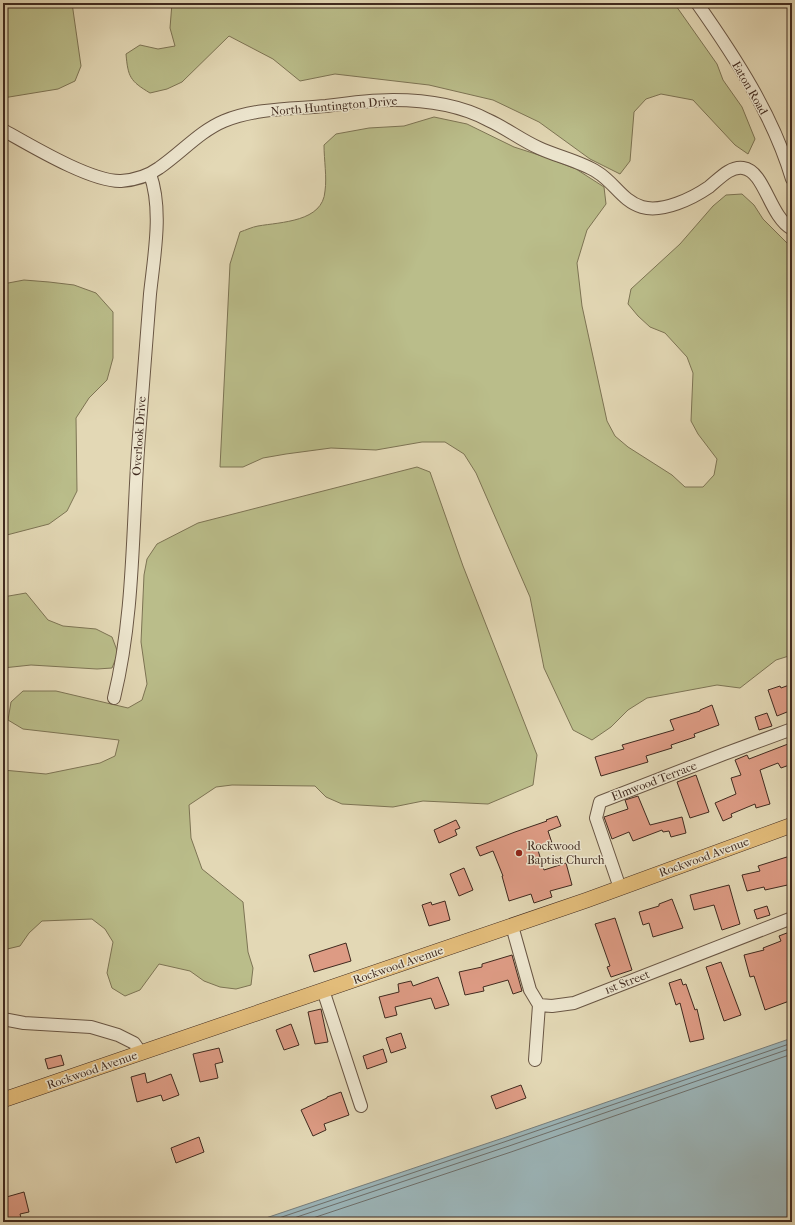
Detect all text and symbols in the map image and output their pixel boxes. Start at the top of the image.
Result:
street label: Eaton Road [729,59,771,118]
street label: North Huntington Drive [270,93,398,119]
street label: Overlook Drive [129,396,149,476]
street label: Elmwood Terrace [609,758,699,804]
street label: Rockwood Avenue [657,834,751,880]
place label: Rockwood Baptist Church [527,839,605,867]
marker: Rockwood Baptist Church [514,848,524,858]
street label: Rockwood Avenue [351,943,445,987]
street label: 1st Street [602,967,652,997]
street label: Rockwood Avenue [45,1048,139,1092]

